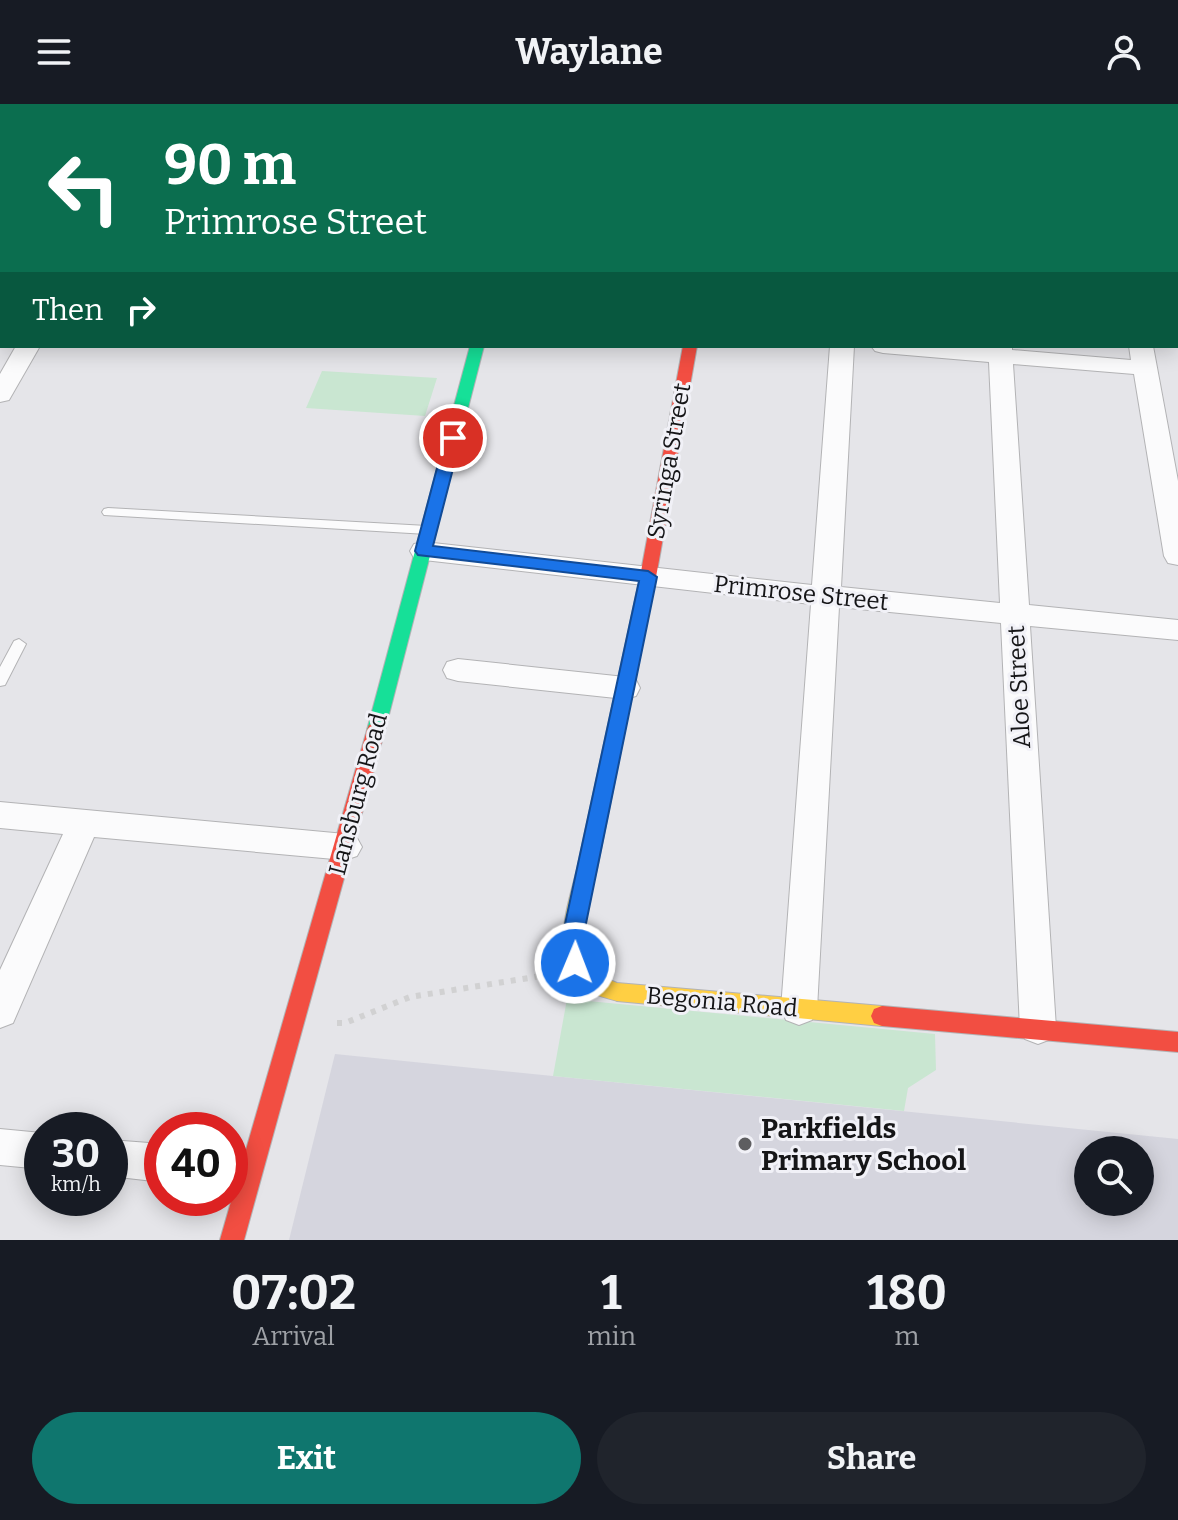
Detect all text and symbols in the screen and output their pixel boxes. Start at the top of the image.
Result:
icon: menu [32,30,76,74]
text: Waylane [515,30,663,74]
icon: person [1102,30,1146,74]
text: 90 m [164,132,296,199]
icon: left [32,136,136,240]
text: Primrose Street [164,200,427,244]
icon: right [119,288,163,332]
text: Then [32,292,103,328]
street label: Syringa Street [642,381,697,541]
pin [419,404,487,472]
icon: arrive [431,416,475,460]
street label: Primrose Street [712,570,890,616]
street label: Aloe Street [1002,624,1036,749]
street label: Lansburg Road [323,710,393,878]
position arrow [533,921,617,1005]
street label: Begonia Road [645,981,799,1023]
speed limit sign: 40 [144,1112,248,1216]
place label: Parkfields Primary School [761,1112,966,1177]
text: 30 [52,1130,100,1178]
marker: Parkfields Primary School [736,1135,754,1153]
map controls [1074,1136,1154,1216]
button: search [1074,1136,1154,1216]
text: km/h [51,1172,101,1196]
text: 07:02 [231,1264,356,1322]
text: 1 [601,1264,622,1322]
text: 180 [867,1264,947,1322]
text: Arrival [252,1321,335,1352]
text: min [587,1321,636,1352]
text: m [895,1321,919,1352]
button: Exit [32,1412,581,1504]
button: Share [597,1412,1146,1504]

